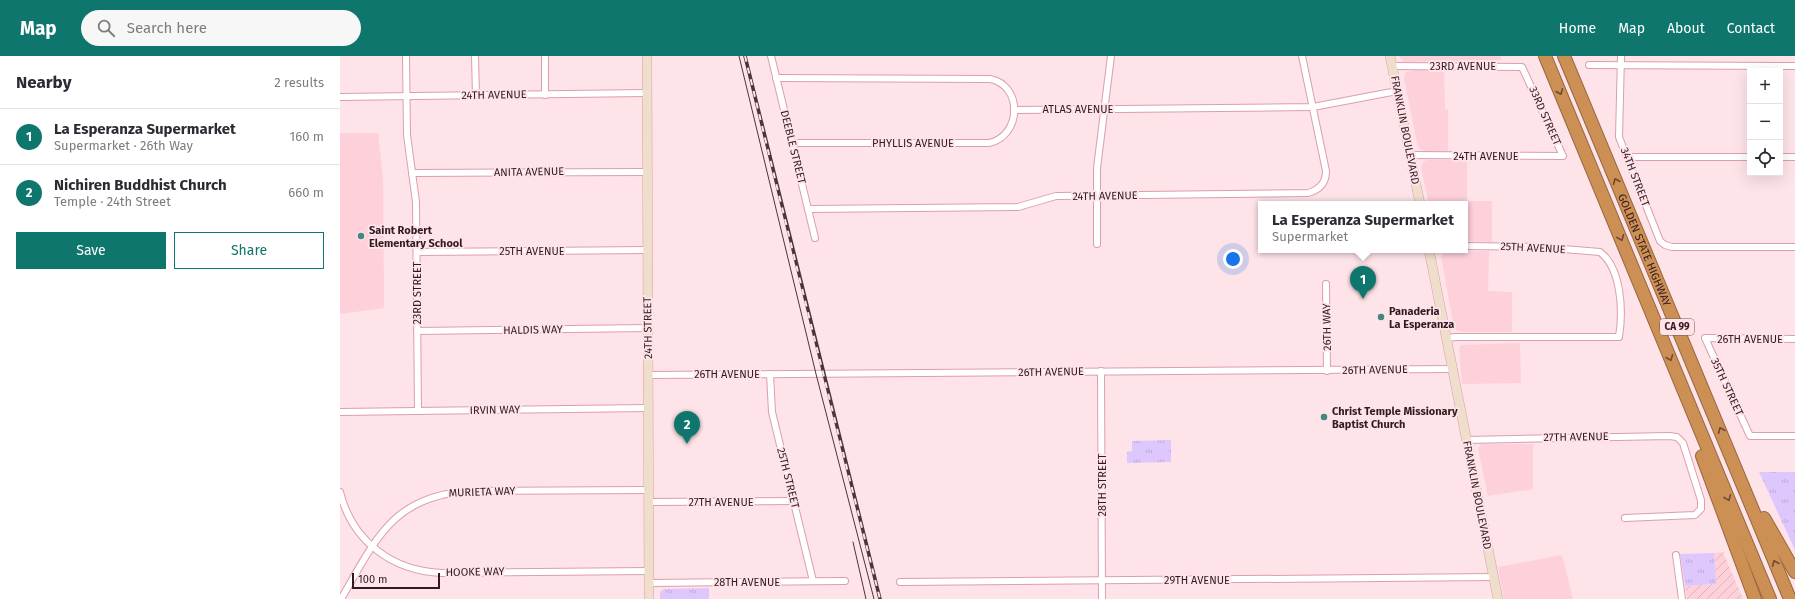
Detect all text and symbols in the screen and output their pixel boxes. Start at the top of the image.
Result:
search box [81,10,361,46]
text: Map [20,17,57,40]
icon: search [95,17,117,39]
text: Search here [127,19,207,37]
text: Home [1559,20,1596,37]
text: Map [1618,20,1645,37]
text: About [1667,20,1705,37]
text: Contact [1727,20,1775,37]
street label: 23RD AVENUE [1430,60,1496,73]
map controls [1747,68,1783,176]
button: + [1747,68,1783,104]
text: Nearby [16,72,71,93]
text: 2 results [274,75,324,90]
street label: FRANKLIN BOULEVARD [1388,75,1422,185]
street label: 33RD STREET [1526,84,1564,148]
street label: 24TH AVENUE [461,88,527,102]
one-way arrow [1555,88,1563,95]
street label: ATLAS AVENUE [1043,103,1114,116]
button: − [1747,104,1783,140]
street label: DEEBLE STREET [778,109,808,185]
text: La Esperanza Supermarket [54,120,236,138]
text: 1 [26,129,32,144]
text: 160 m [290,129,324,144]
street label: PHYLLIS AVENUE [872,137,954,150]
text: Supermarket · 26th Way [54,138,193,153]
button: locate [1747,140,1783,176]
street label: 34TH STREET [1618,146,1652,209]
street label: 24TH AVENUE [1453,150,1519,163]
street label: ANITA AVENUE [494,165,564,179]
text: Nichiren Buddhist Church [54,176,227,194]
one-way arrow [1613,177,1621,185]
text: 2 [26,185,32,200]
text: 660 m [288,185,324,200]
street label: 24TH AVENUE [1072,189,1138,203]
street label: GOLDEN STATE HIGHWAY [1615,192,1674,308]
text: Temple · 24th Street [54,194,171,209]
popup [1258,201,1468,253]
text: La Esperanza Supermarket [1272,211,1454,229]
place label: Saint Robert Elementary School [369,224,463,250]
text: Supermarket [1272,229,1348,244]
marker: Saint Robert Elementary School [356,231,366,241]
button: Save [16,232,166,269]
button: Share [174,232,324,269]
one-way arrow [1616,234,1624,241]
street label: 25TH AVENUE [1500,240,1566,256]
street label: 25TH AVENUE [499,245,565,258]
your location [1223,249,1243,269]
street label: 23RD STREET [411,261,424,325]
pin: 1 [1350,266,1376,299]
street label: 24TH STREET [641,297,655,359]
street label: 26TH WAY [1320,303,1334,351]
place label: Panaderia La Esperanza [1389,305,1454,331]
marker: Panaderia La Esperanza [1376,312,1386,322]
road number: CA 99 [1660,319,1694,335]
street label: HALDIS WAY [503,323,563,337]
street label: 26TH AVENUE [1717,333,1783,346]
one-way arrow [1666,355,1674,362]
street label: 35TH STREET [1708,356,1746,418]
street label: 26TH AVENUE [1342,363,1408,377]
street label: 26TH AVENUE [1018,365,1084,379]
street label: 26TH AVENUE [694,368,760,381]
street label: IRVIN WAY [470,403,520,417]
place label: Christ Temple Missionary Baptist Church [1332,405,1458,431]
pin: 2 [674,411,700,444]
marker: Christ Temple Missionary Baptist Church [1319,412,1329,422]
one-way arrow [1717,426,1725,433]
street label: 27TH AVENUE [1543,430,1609,444]
street label: FRANKLIN BOULEVARD [1460,440,1494,550]
street label: 25TH STREET [774,446,802,510]
street label: 28TH STREET [1096,453,1109,516]
street label: MURIETA WAY [448,484,516,500]
one-way arrow [1723,494,1731,501]
street label: 27TH AVENUE [688,496,754,509]
one-way arrow [1772,560,1780,568]
street label: HOOKE WAY [445,565,505,579]
scale bar [352,571,440,590]
text: 100 m [358,573,387,586]
street label: 29TH AVENUE [1164,574,1230,587]
street label: 28TH AVENUE [714,576,780,589]

